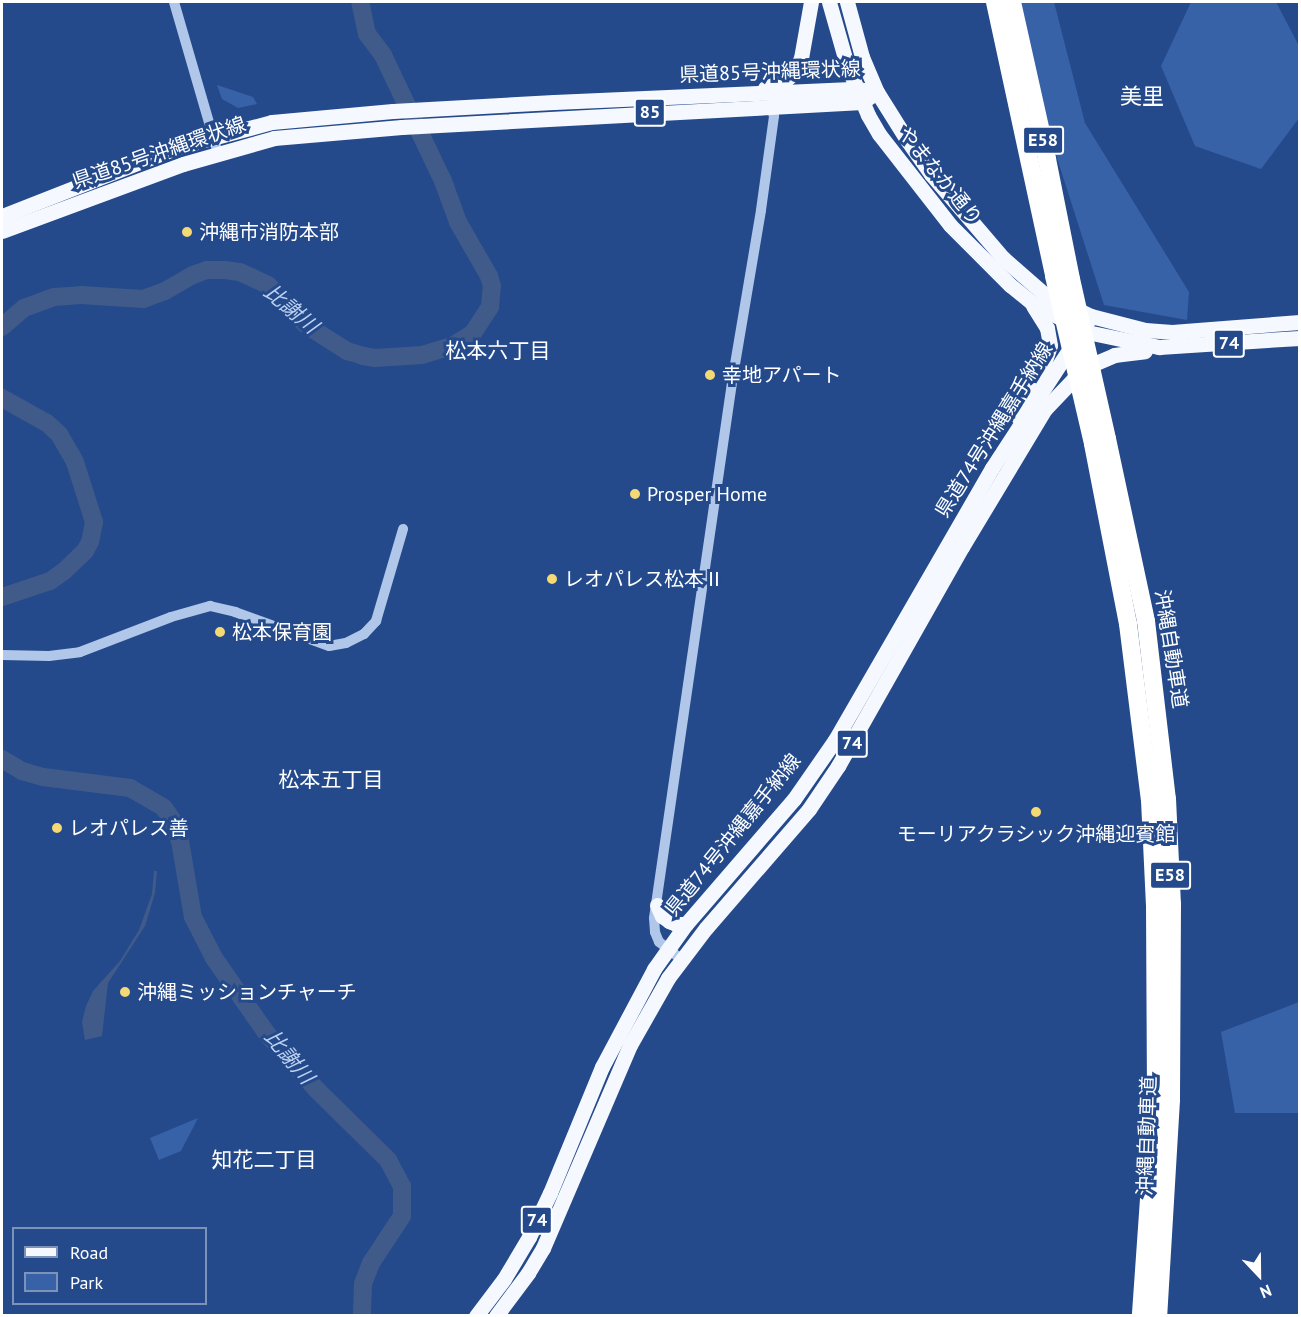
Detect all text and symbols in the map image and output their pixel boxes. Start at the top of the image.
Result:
street label: 県道85号沖縄環状線 [679,57,861,87]
district label: 美里 [1120,84,1164,110]
road number: 85 [634,97,666,127]
street label: 県道85号沖縄環状線 [69,112,249,194]
street label: やまなか通り [893,122,987,230]
road number: E58 [1022,125,1064,155]
place label: 沖縄市消防本部 [199,220,339,244]
marker: 沖縄市消防本部 [180,225,194,239]
water label: 比謝川 [259,279,323,339]
road number: 74 [1212,328,1246,358]
district label: 松本六丁目 [446,338,550,364]
street label: 県道74号沖縄嘉手納線 [930,338,1058,522]
place label: 幸地アパート [722,363,842,387]
marker: 幸地アパート [703,368,717,382]
place label: Prosper Home [647,482,767,506]
marker: Prosper Home [628,487,642,501]
place label: レオパレス松本Ⅱ [564,567,724,591]
marker: レオパレス松本Ⅱ [545,572,559,586]
street label: 沖縄自動車道 [1150,588,1192,710]
place label: 松本保育園 [232,620,332,644]
marker: 松本保育園 [213,625,227,639]
road number: 74 [836,728,868,758]
street label: 県道74号沖縄嘉手納線 [660,749,806,921]
district label: 松本五丁目 [279,767,383,793]
marker: モーリアクラシック沖縄迎賓館 [1029,805,1043,819]
place label: レオパレス善 [69,816,189,840]
marker: レオパレス善 [50,821,64,835]
place label: モーリアクラシック沖縄迎賓館 [896,822,1176,846]
road number: E58 [1149,860,1191,890]
place label: 沖縄ミッションチャーチ [137,980,357,1004]
marker: 沖縄ミッションチャーチ [118,985,132,999]
water label: 比謝川 [259,1025,319,1089]
street label: 沖縄自動車道 [1133,1076,1161,1196]
district label: 知花二丁目 [212,1147,316,1173]
road number: 74 [520,1205,554,1235]
legend [12,1227,207,1305]
text: Road [70,1241,108,1264]
north arrow [1229,1245,1289,1305]
text: Park [70,1271,103,1294]
text: N [1257,1280,1274,1303]

